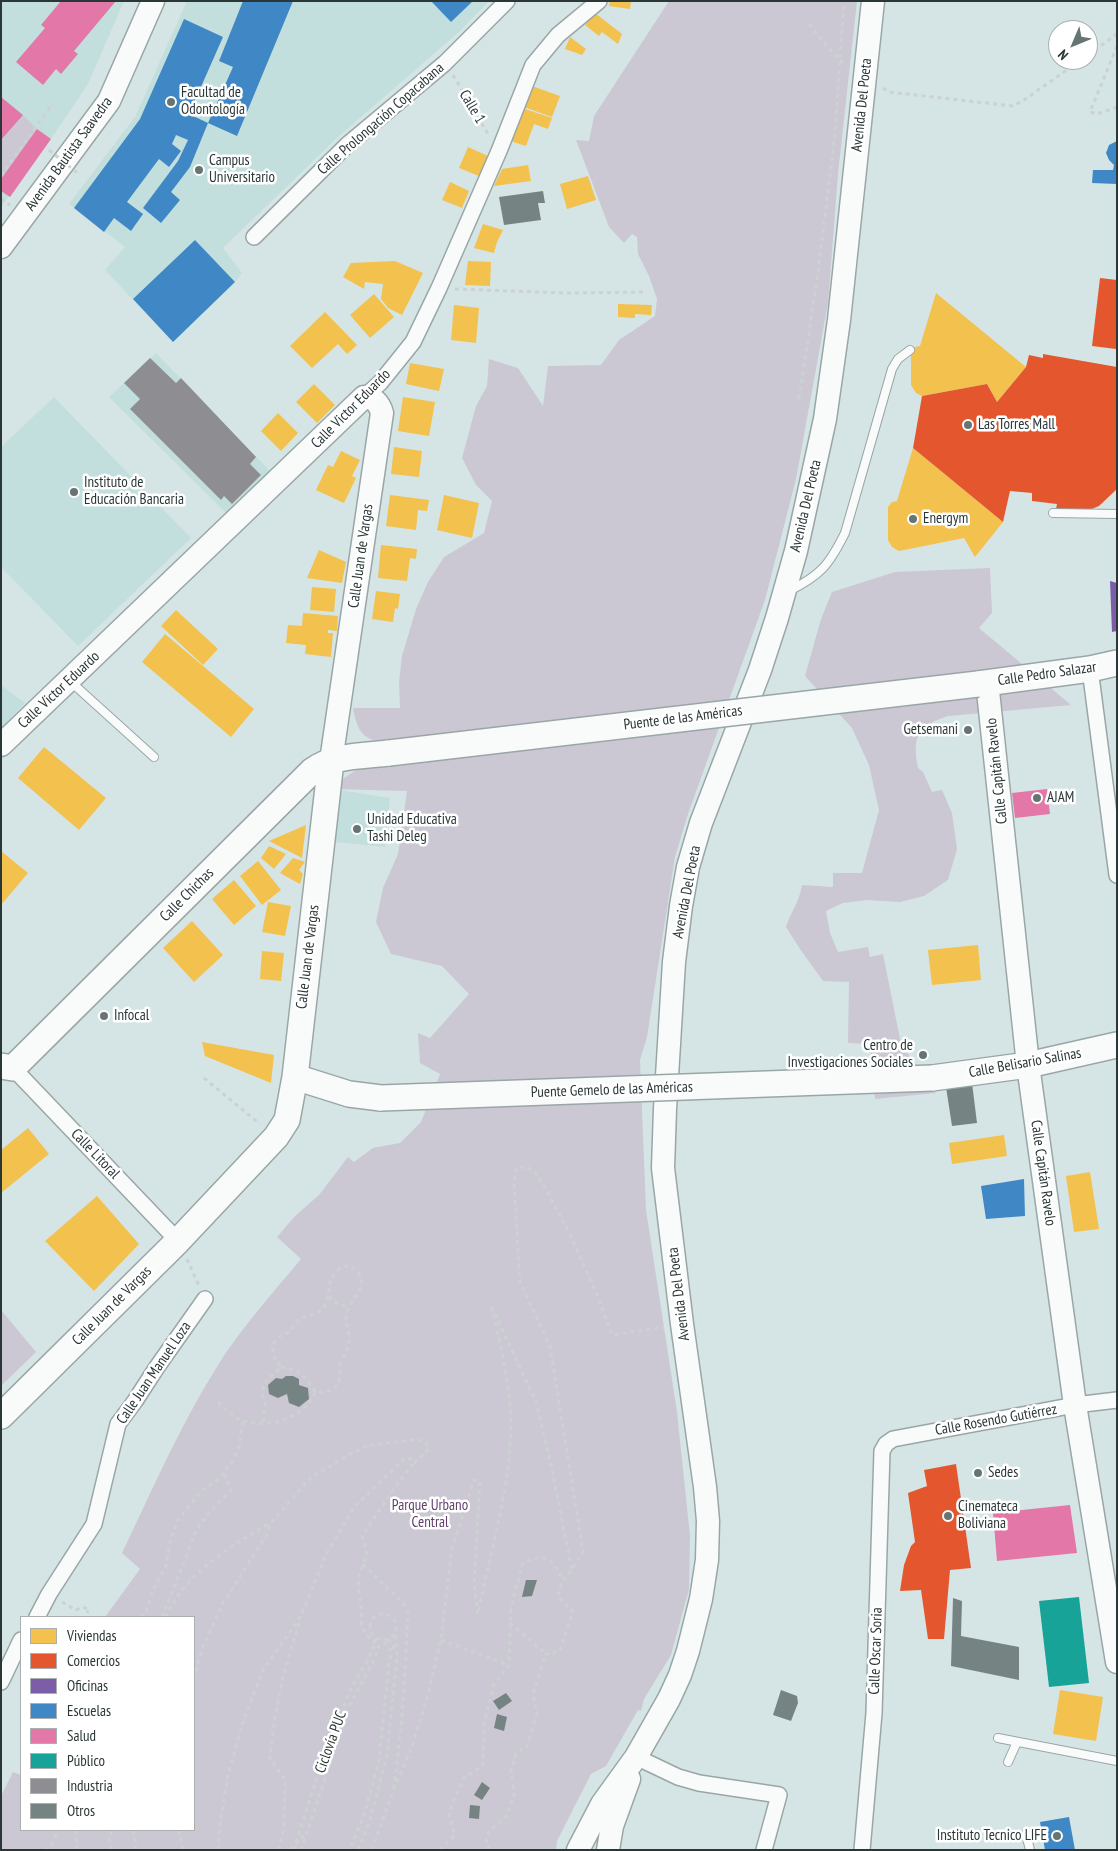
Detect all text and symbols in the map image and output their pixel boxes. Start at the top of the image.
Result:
north arrow [1048,20,1098,70]
text: N [1054,46,1072,64]
street label: Avenida Del Poeta [848,57,876,153]
street label: Calle Prolongación Copacabana [314,59,448,179]
place label: Facultad de Odontología [181,84,245,119]
street label: Calle 1 [455,87,489,127]
street label: Avenida Bautista Saavedra [22,93,116,215]
marker: Facultad de Odontología [165,96,177,108]
place label: Campus Universitario [209,152,275,187]
marker: Campus Universitario [193,164,205,176]
street label: Calle Victor Eduardo [308,366,394,452]
place label: Las Torres Mall [978,416,1055,434]
marker: Las Torres Mall [962,419,974,431]
street label: Avenida Del Poeta [787,458,825,554]
place label: Instituto de Educación Bancaria [84,474,184,509]
marker: Instituto de Educación Bancaria [68,486,80,498]
street label: Calle Juan de Vargas [345,503,377,609]
place label: Energym [923,510,968,528]
marker: Energym [907,513,919,525]
street label: Calle Victor Eduardo [15,648,103,732]
street label: Calle Pedro Salazar [997,658,1097,690]
street label: Puente de las Américas [623,702,743,734]
street label: Calle Capitán Ravelo [982,717,1012,825]
place label: Getsemani [903,721,958,739]
marker: Getsemani [962,724,974,736]
place label: AJAM [1047,789,1074,807]
marker: AJAM [1031,792,1043,804]
place label: Unidad Educativa Tashi Deleg [367,811,457,846]
marker: Unidad Educativa Tashi Deleg [351,823,363,835]
street label: Avenida Del Poeta [669,844,705,940]
street label: Calle Chichas [156,864,218,926]
street label: Calle Juan de Vargas [293,904,323,1010]
place label: Infocal [114,1007,149,1025]
marker: Infocal [98,1010,110,1022]
place label: Centro de Investigaciones Sociales [788,1037,913,1072]
street label: Calle Belisario Salinas [967,1044,1083,1082]
marker: Centro de Investigaciones Sociales [917,1049,929,1061]
street label: Puente Gemelo de las Américas [531,1078,693,1102]
street label: Calle Capitán Ravelo [1027,1119,1059,1227]
street label: Calle Litoral [67,1125,123,1183]
street label: Avenida Del Poeta [664,1246,694,1342]
street label: Calle Juan de Vargas [69,1263,155,1349]
street label: Calle Juan Manuel Loza [113,1318,195,1428]
street label: Calle Rosendo Gutiérrez [934,1400,1058,1440]
place label: Sedes [988,1464,1018,1482]
marker: Sedes [972,1467,984,1479]
park label: Parque Urbano Central [392,1497,468,1532]
place label: Cinemateca Boliviana [958,1498,1018,1533]
marker: Cinemateca Boliviana [942,1510,954,1522]
street label: Calle Oscar Soria [865,1607,887,1695]
legend [20,1616,195,1831]
text: Viviendas [67,1626,117,1645]
text: Comercios [67,1651,120,1670]
text: Oficinas [67,1676,108,1695]
text: Escuelas [67,1701,111,1720]
street label: Ciclovía PUC [311,1708,351,1776]
text: Salud [67,1726,96,1745]
text: Público [67,1751,105,1770]
text: Industria [67,1776,113,1795]
text: Otros [67,1801,95,1820]
place label: Instituto Tecnico LIFE [937,1827,1047,1845]
marker: Instituto Tecnico LIFE [1051,1830,1063,1842]

